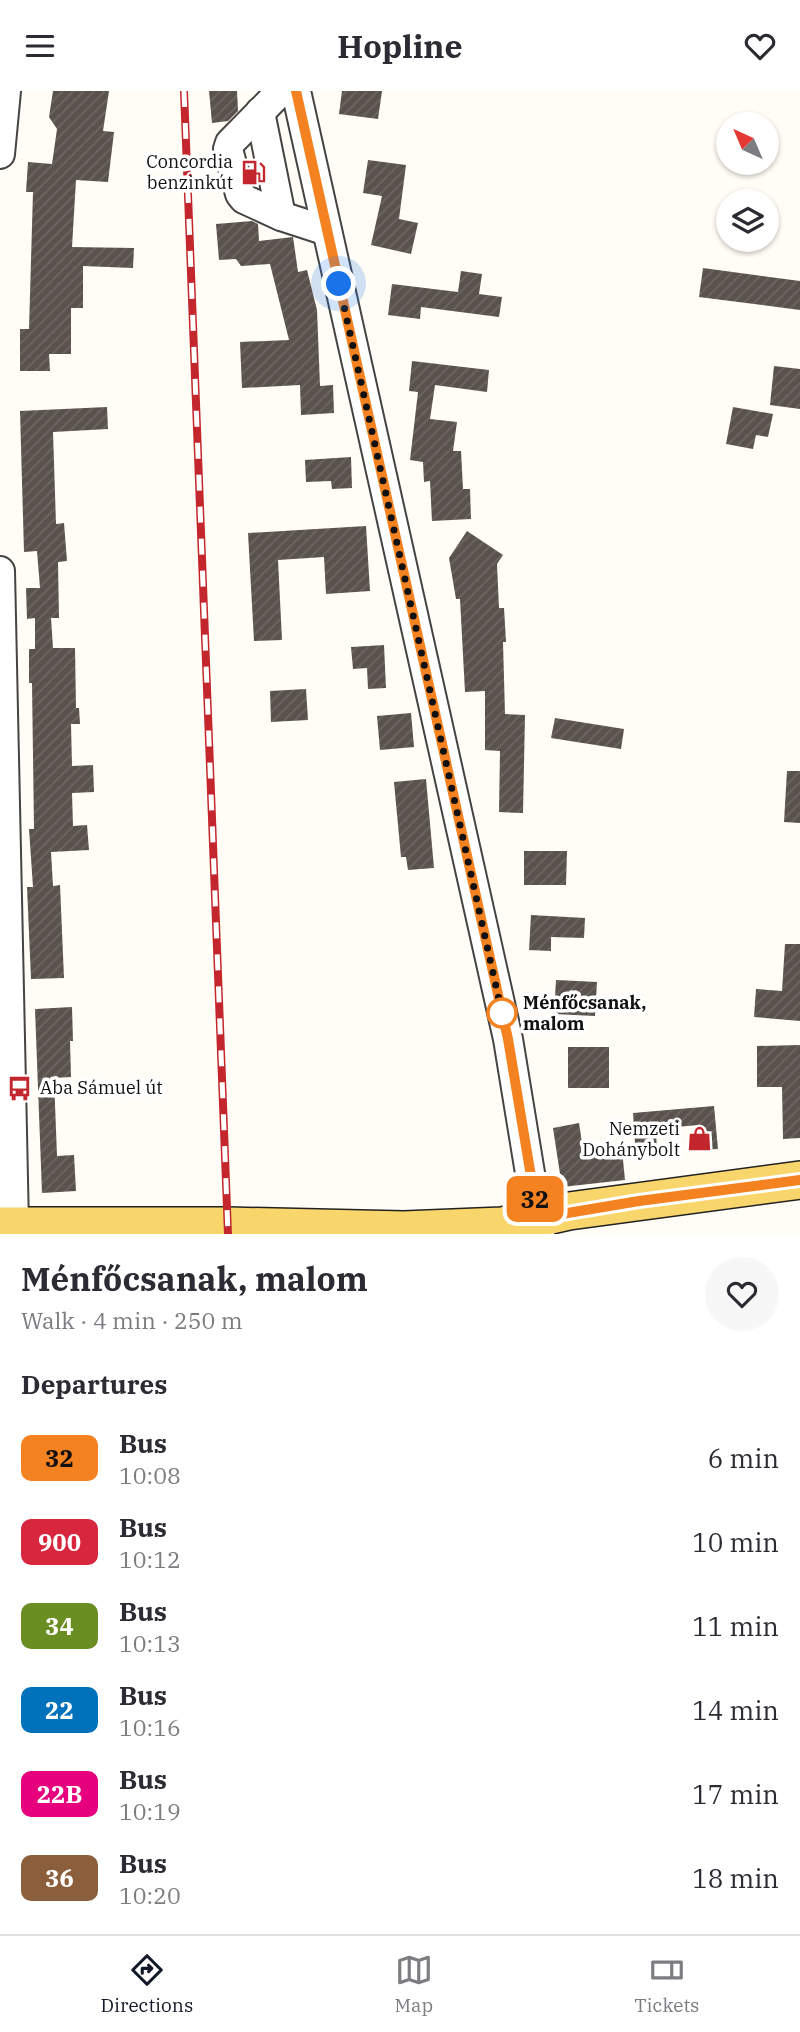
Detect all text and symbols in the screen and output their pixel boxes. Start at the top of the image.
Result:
text: Hopline [337,25,463,67]
icon: menu [21,27,59,65]
icon: heart [741,27,779,65]
north arrow [716,112,779,175]
map controls [716,112,779,252]
place label: Concordia benzinkút [146,150,233,194]
fuel station icon: Concordia benzinkút [239,158,267,186]
button: layers [716,189,779,252]
your location [321,266,356,301]
place label: Ménfőcsanak, malom [523,991,646,1035]
marker: Ménfőcsanak, malom [487,998,517,1028]
bus stop icon: Aba Sámuel út [6,1074,34,1102]
place label: Aba Sámuel út [40,1076,163,1099]
place label: Nemzeti Dohánybolt [582,1117,680,1161]
shop icon: Nemzeti Dohánybolt [686,1125,714,1153]
line badge: 32 [504,1176,566,1222]
text: 32 [521,1183,549,1215]
text: Ménfőcsanak, malom [21,1257,368,1300]
button: heart [705,1257,779,1331]
text: Walk · 4 min · 250 m [21,1305,243,1335]
text: Departures [21,1367,167,1401]
text: Bus [119,1426,167,1460]
text: 6 min [708,1441,779,1475]
text: 32 [45,1442,74,1474]
text: 10:08 [119,1460,181,1490]
text: Bus [119,1510,167,1544]
text: 10 min [692,1525,779,1559]
text: 900 [38,1526,81,1558]
text: 10:12 [119,1544,181,1574]
text: Bus [119,1594,167,1628]
text: 11 min [692,1609,779,1643]
text: 34 [45,1610,74,1642]
text: 10:13 [119,1628,181,1658]
text: Bus [119,1678,167,1712]
text: 14 min [692,1693,779,1727]
text: 22 [45,1694,74,1726]
text: 10:16 [119,1712,181,1742]
text: Bus [119,1762,167,1796]
text: 17 min [692,1777,779,1811]
text: 22B [37,1778,82,1810]
text: 10:19 [119,1796,181,1826]
text: Bus [119,1846,167,1880]
text: 18 min [692,1861,779,1895]
text: 36 [45,1862,74,1894]
text: 10:20 [119,1880,181,1910]
tab: Directions [101,1951,193,2017]
tab: Map [394,1951,433,2017]
tab: Tickets [634,1951,699,2017]

